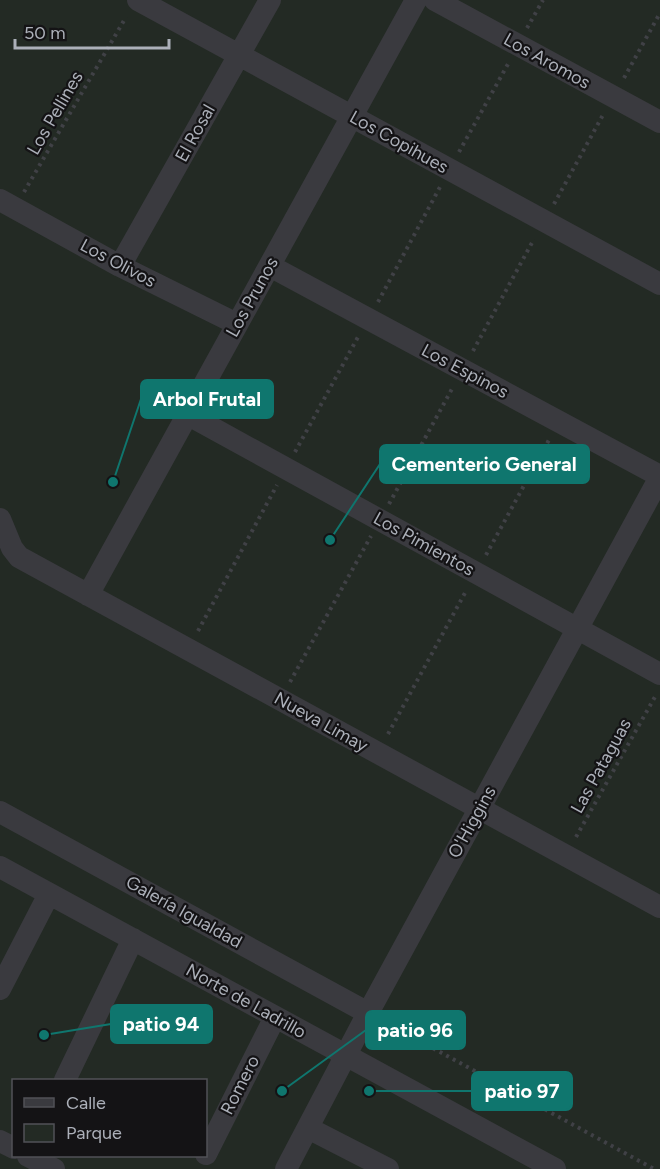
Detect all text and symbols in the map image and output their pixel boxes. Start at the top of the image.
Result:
scale bar [15,12,170,50]
text: 50 m [24,22,66,44]
street label: Los Aromos [500,28,594,94]
street label: Los Pellines [22,67,88,159]
street label: El Rosal [170,100,220,166]
street label: Los Copihues [346,106,452,178]
street label: Los Olivos [76,234,160,292]
street label: Los Prunos [221,253,283,341]
street label: Los Espinos [418,339,512,403]
callout: Arbol Frutal [141,380,273,418]
text: Arbol Frutal [153,387,261,411]
callout: Cementerio General [380,445,589,483]
text: Cementerio General [391,452,577,476]
street label: Los Pimientos [370,507,478,581]
street label: Nueva Limay [270,687,372,757]
street label: Las Pataguas [566,715,636,817]
street label: O'Higgins [443,782,501,862]
street label: Galería Igualdad [122,871,246,953]
street label: Norte de Ladrillo [182,959,310,1043]
callout: patio 94 [111,1005,212,1043]
callout: patio 96 [366,1011,465,1049]
text: patio 94 [123,1012,200,1036]
text: patio 96 [377,1018,453,1042]
street label: Romero [216,1052,264,1118]
callout: patio 97 [472,1072,572,1110]
legend [12,1079,207,1157]
text: patio 97 [484,1079,560,1103]
text: Calle [66,1092,106,1114]
text: Parque [66,1122,122,1144]

